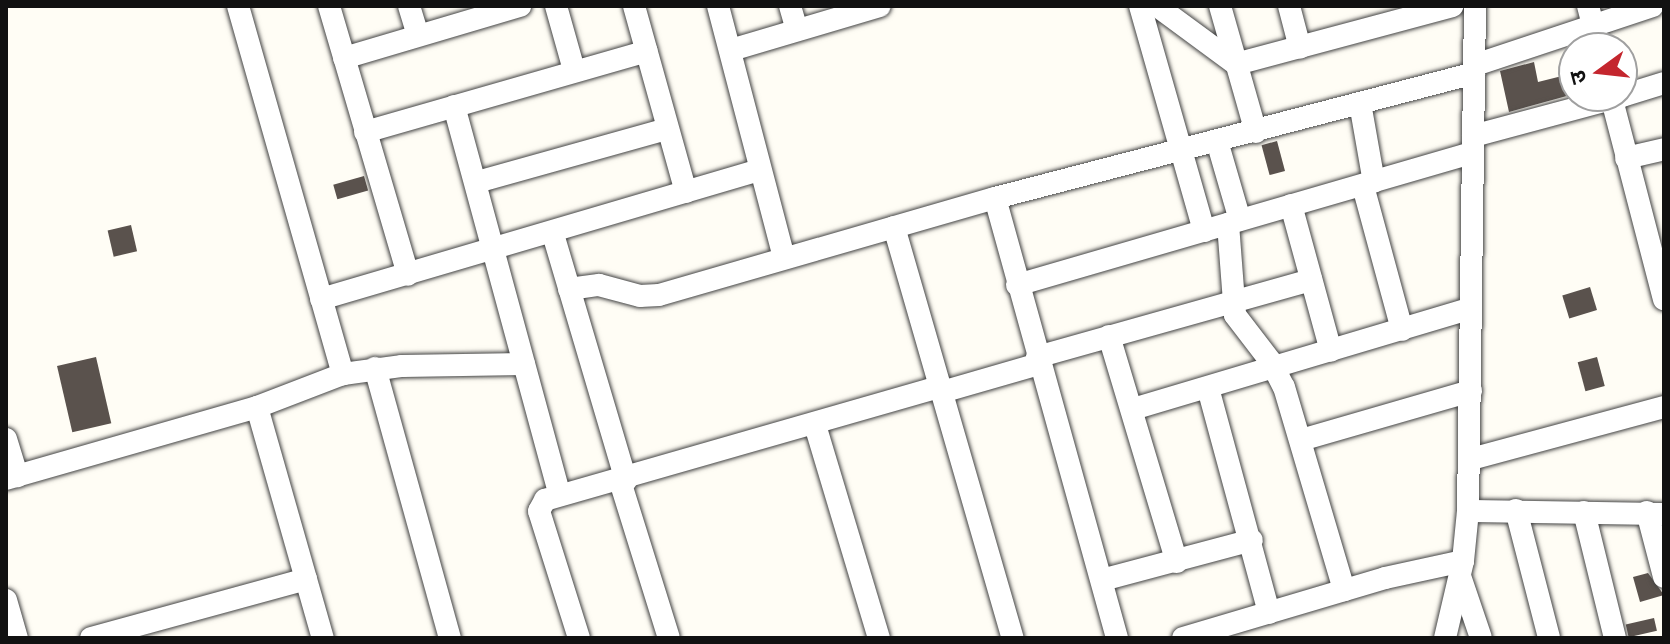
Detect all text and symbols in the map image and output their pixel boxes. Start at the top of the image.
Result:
north arrow [1558,32,1638,112]
text: उ [1559,67,1594,88]

